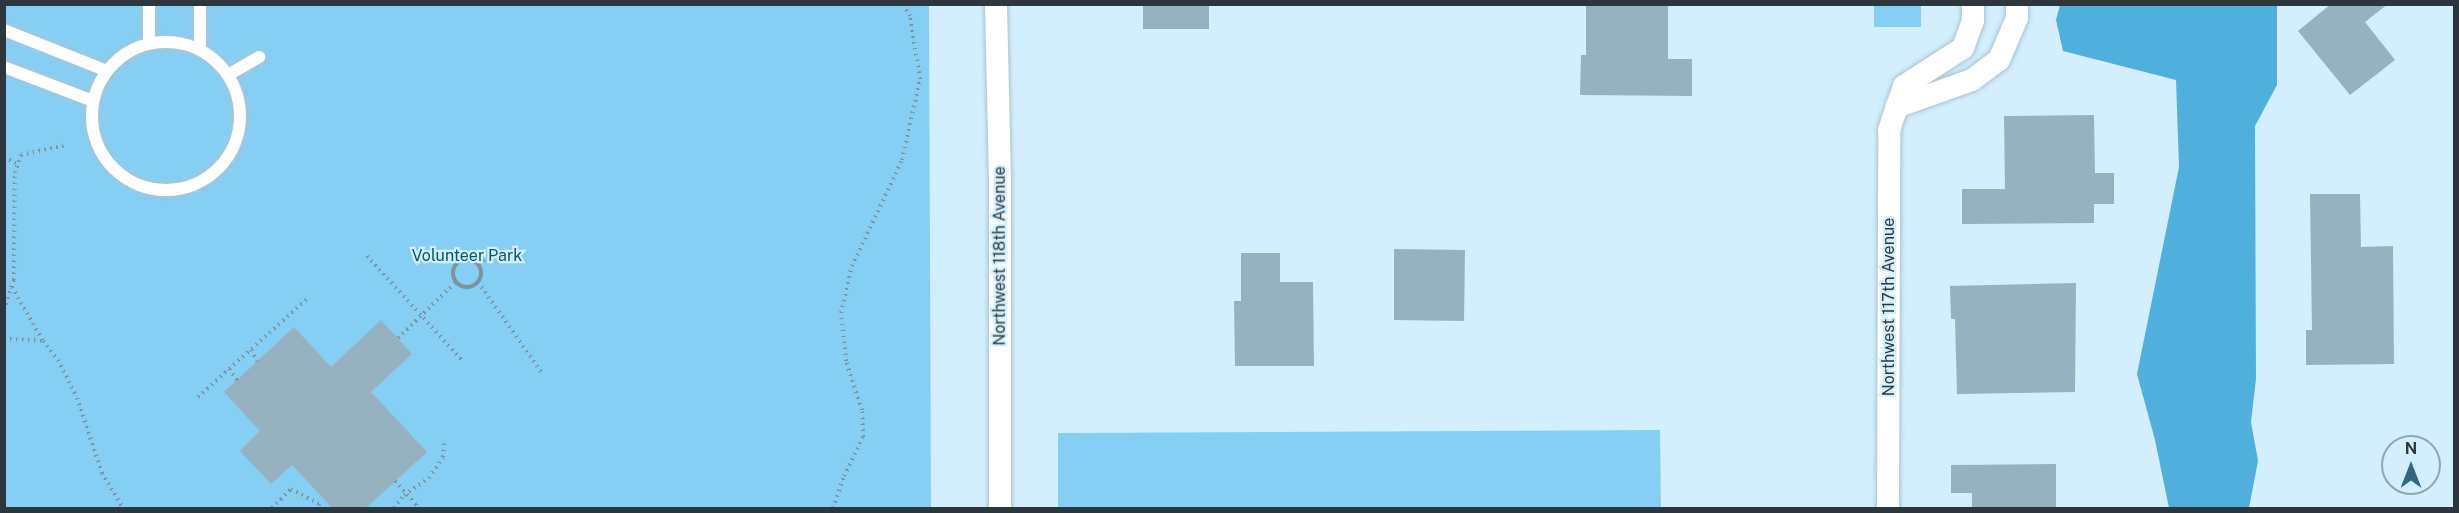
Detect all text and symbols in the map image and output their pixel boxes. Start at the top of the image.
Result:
street label: Northwest 118th Avenue [990,166,1010,346]
street label: Northwest 117th Avenue [1879,218,1899,396]
park label: Volunteer Park [412,246,522,266]
north arrow [2381,435,2441,495]
text: N [2405,439,2417,458]

